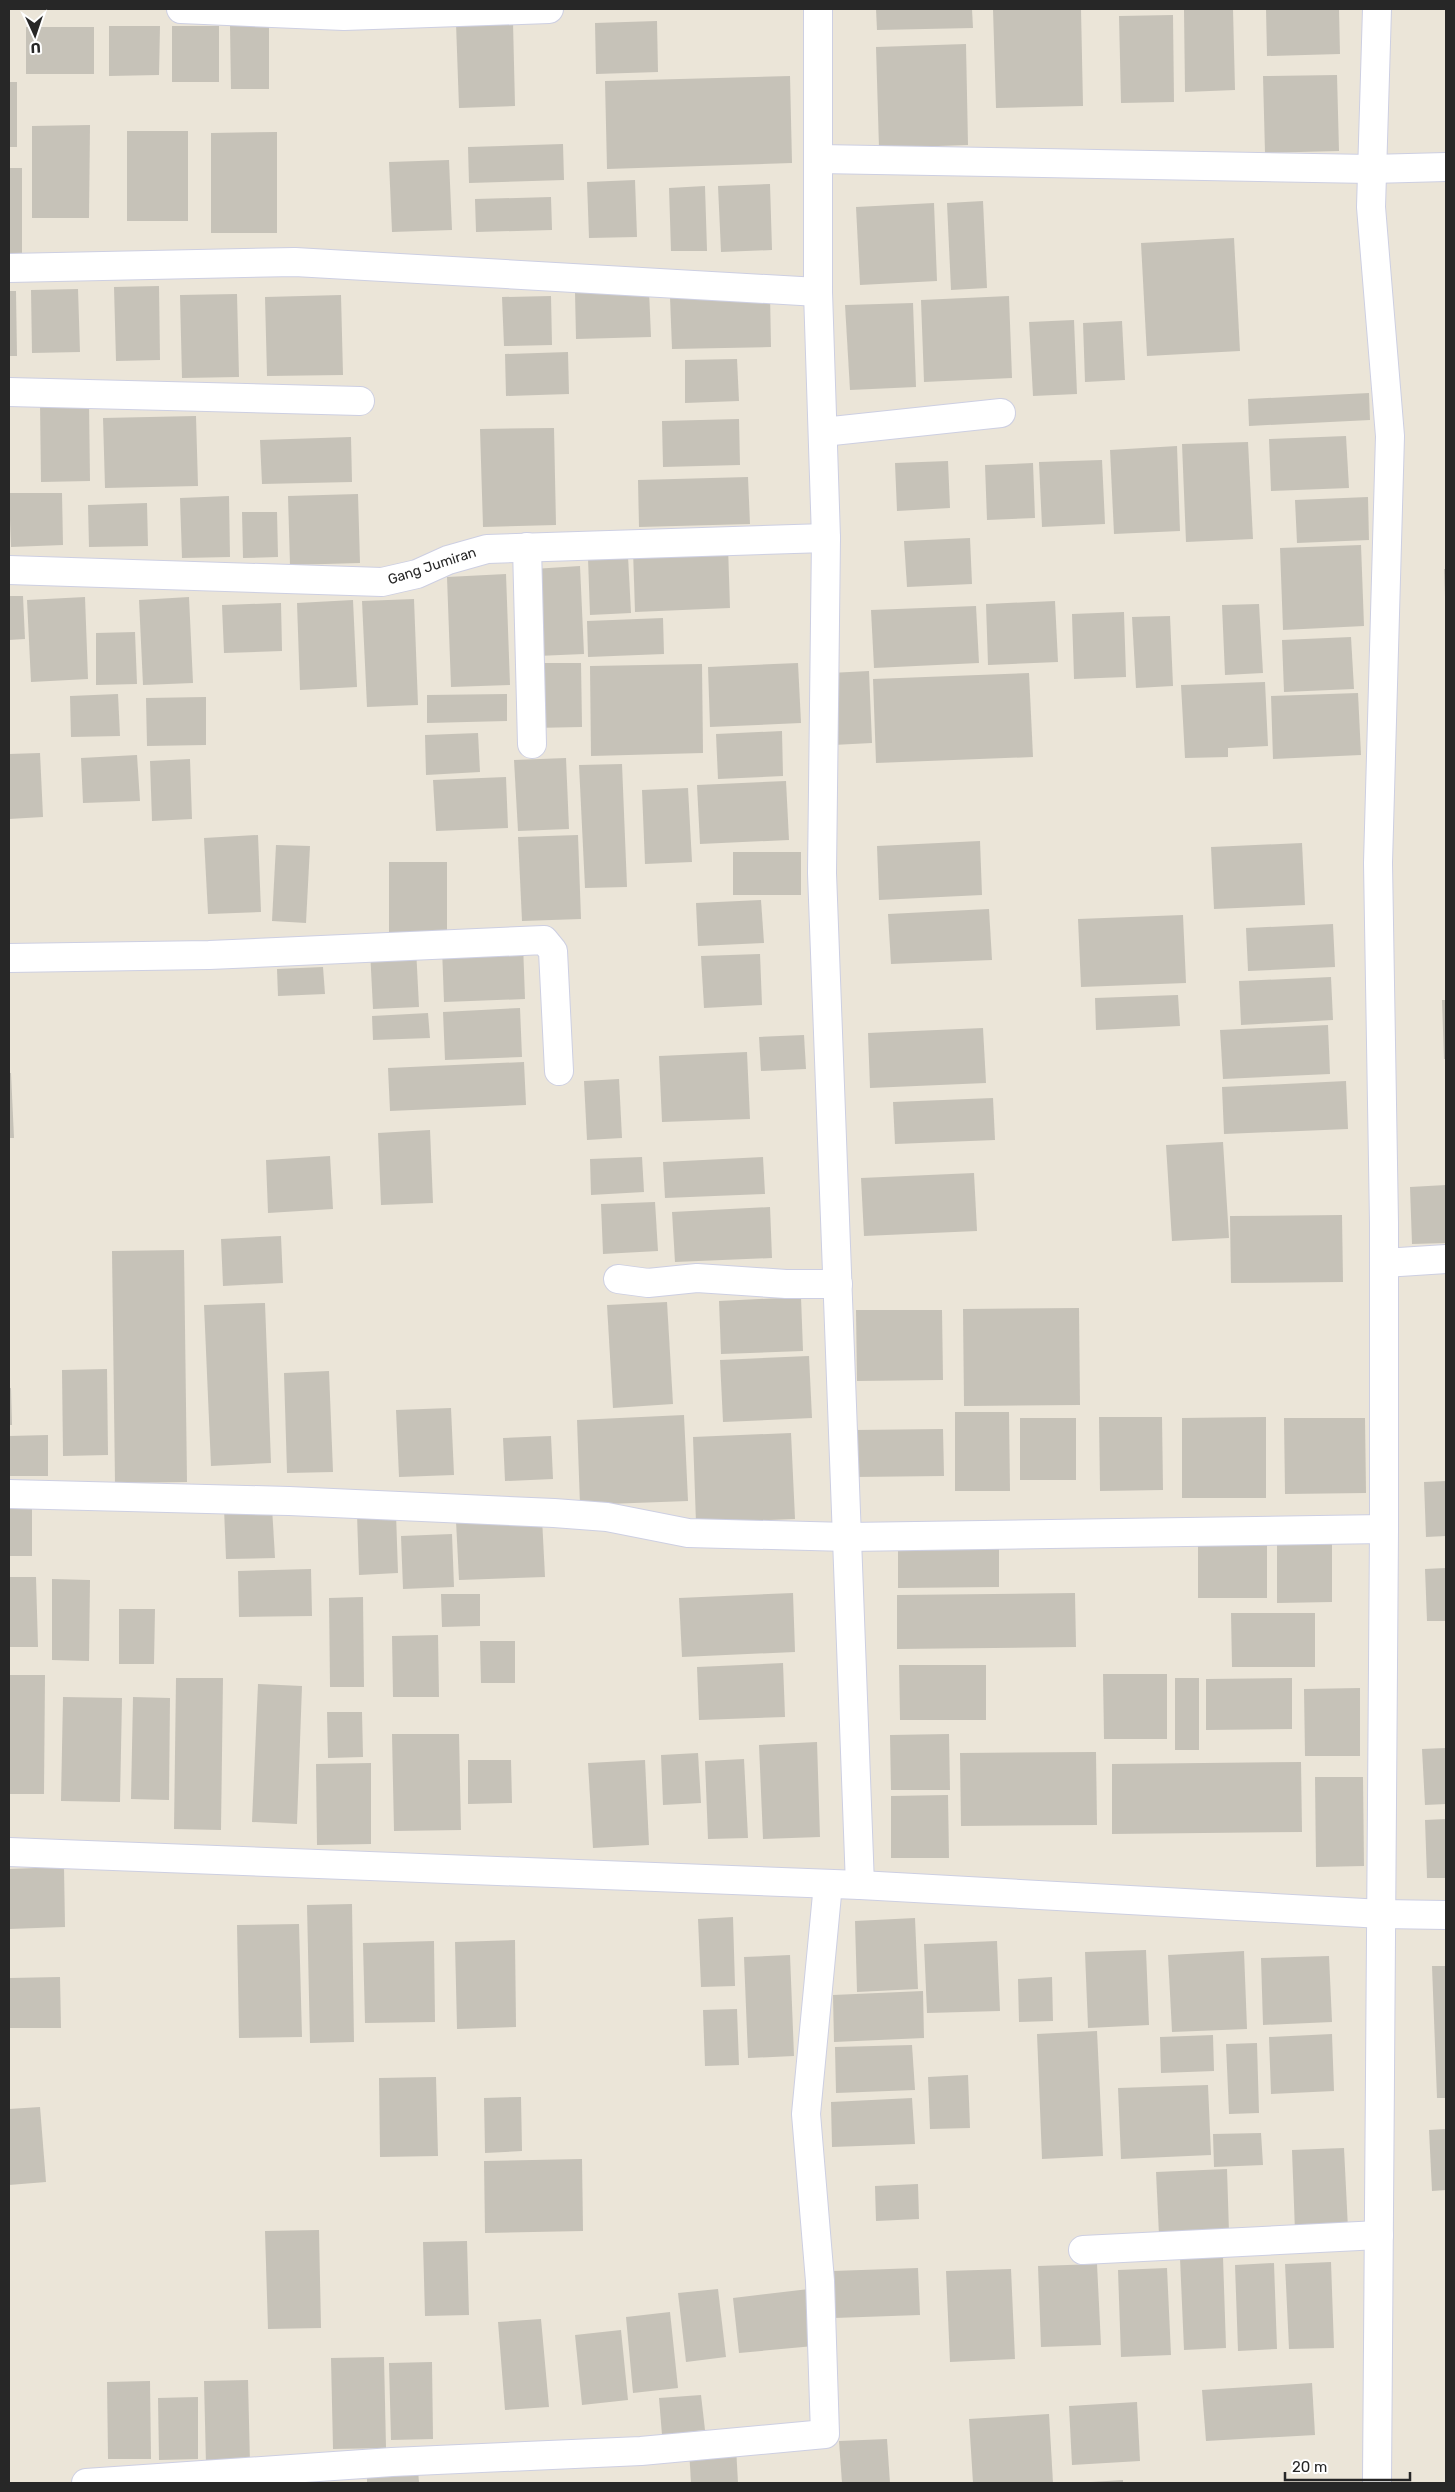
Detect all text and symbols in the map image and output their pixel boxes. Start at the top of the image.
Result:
north arrow [10,10,60,60]
text: U [30,39,41,56]
street label: Gang Jumiran [386,544,478,588]
scale bar [1285,2450,1410,2482]
text: 20 m [1292,2458,1327,2476]

